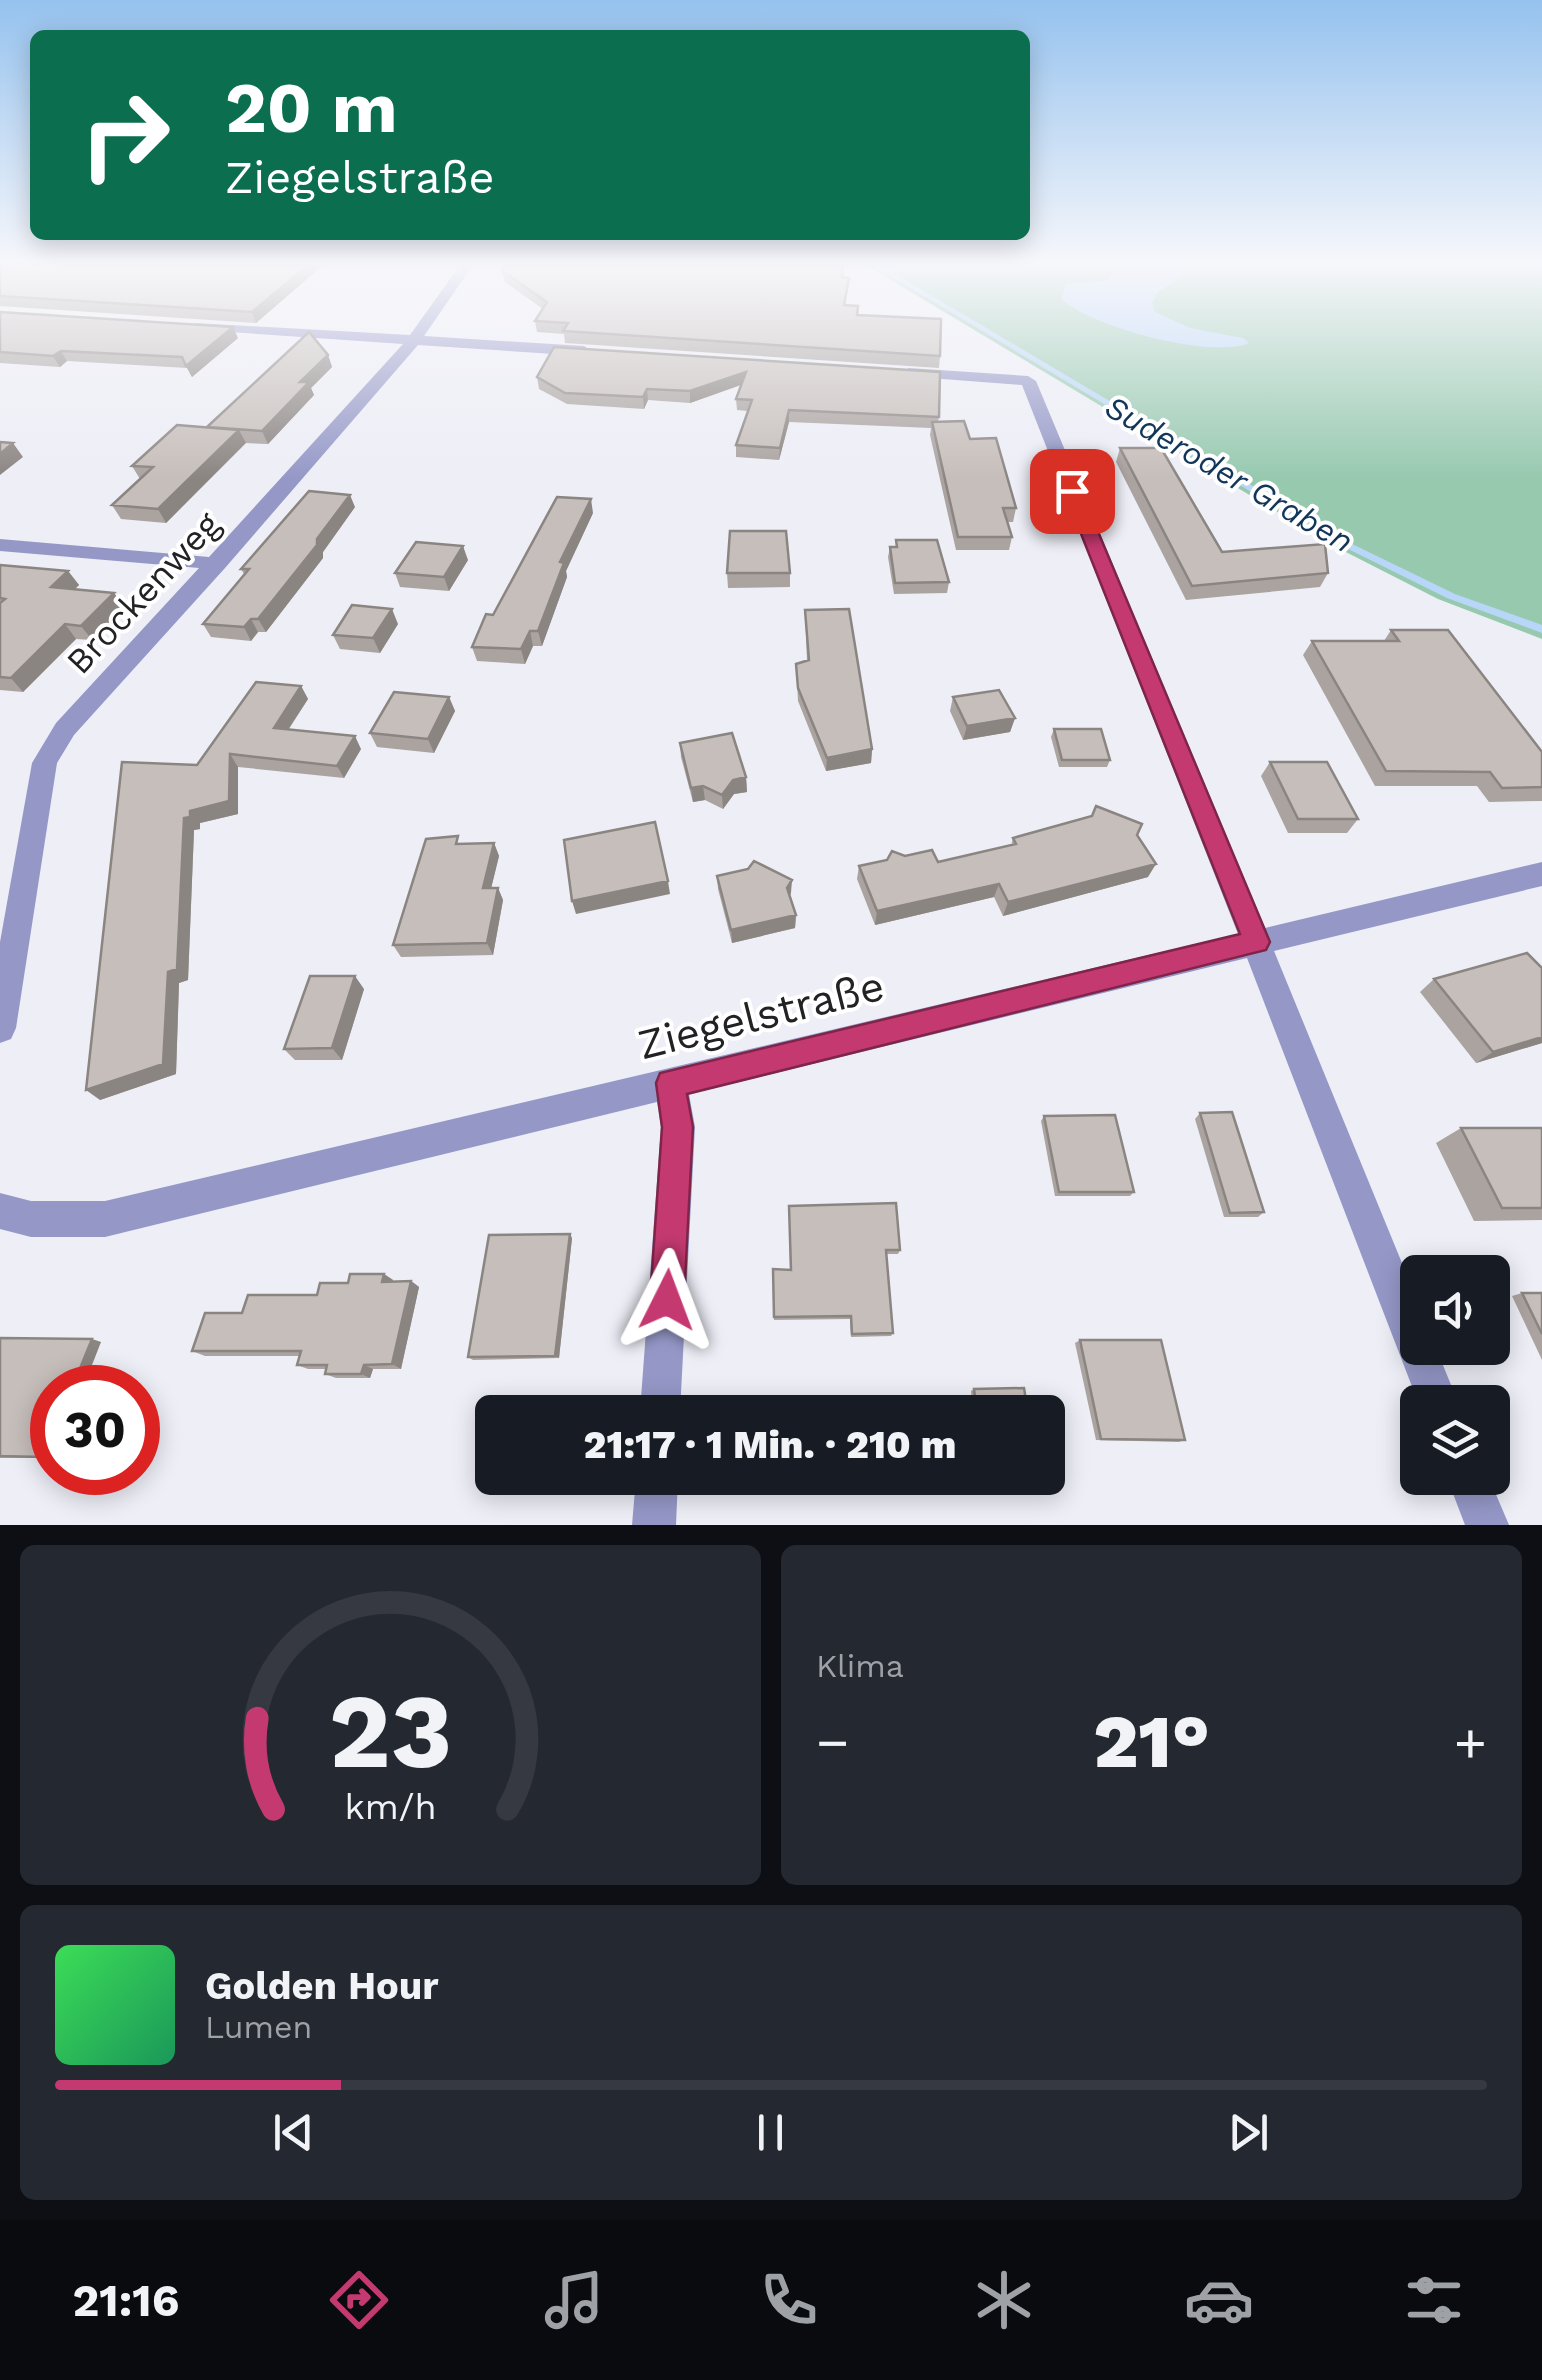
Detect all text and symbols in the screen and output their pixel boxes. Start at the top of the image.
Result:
text: 20 m [225,67,398,149]
icon: right [60,70,190,200]
text: Ziegelstraße [225,151,494,204]
water label: Suderoder Graben [1098,387,1360,561]
pin [1030,449,1115,534]
icon: arrive [1045,464,1100,519]
street label: Brockenweg [58,503,229,682]
street label: Ziegelstraße [633,961,889,1069]
position arrow [615,1248,719,1352]
map controls [1400,1255,1510,1495]
button: sound [1400,1255,1510,1365]
speed limit sign: 30 [30,1365,160,1495]
button: layers [1400,1385,1510,1495]
text: 21:17 · 1 Min. · 210 m [584,1423,956,1467]
text: Klima [816,1647,904,1685]
text: 23 [329,1670,452,1792]
text: 21° [1093,1697,1210,1785]
text: − [816,1710,849,1774]
text: + [1454,1710,1487,1774]
text: km/h [344,1786,437,1828]
text: Golden Hour [205,1964,439,2008]
text: Lumen [205,2008,312,2046]
icon: previous [266,2105,321,2160]
icon: pause [743,2105,798,2160]
icon: next [1221,2105,1276,2160]
icon: directions [324,2265,394,2335]
icon: music [539,2265,609,2335]
icon: phone [754,2265,824,2335]
icon: climate [969,2265,1039,2335]
icon: car [1184,2265,1254,2335]
icon: filters [1399,2265,1469,2335]
text: 21:16 [73,2274,179,2327]

